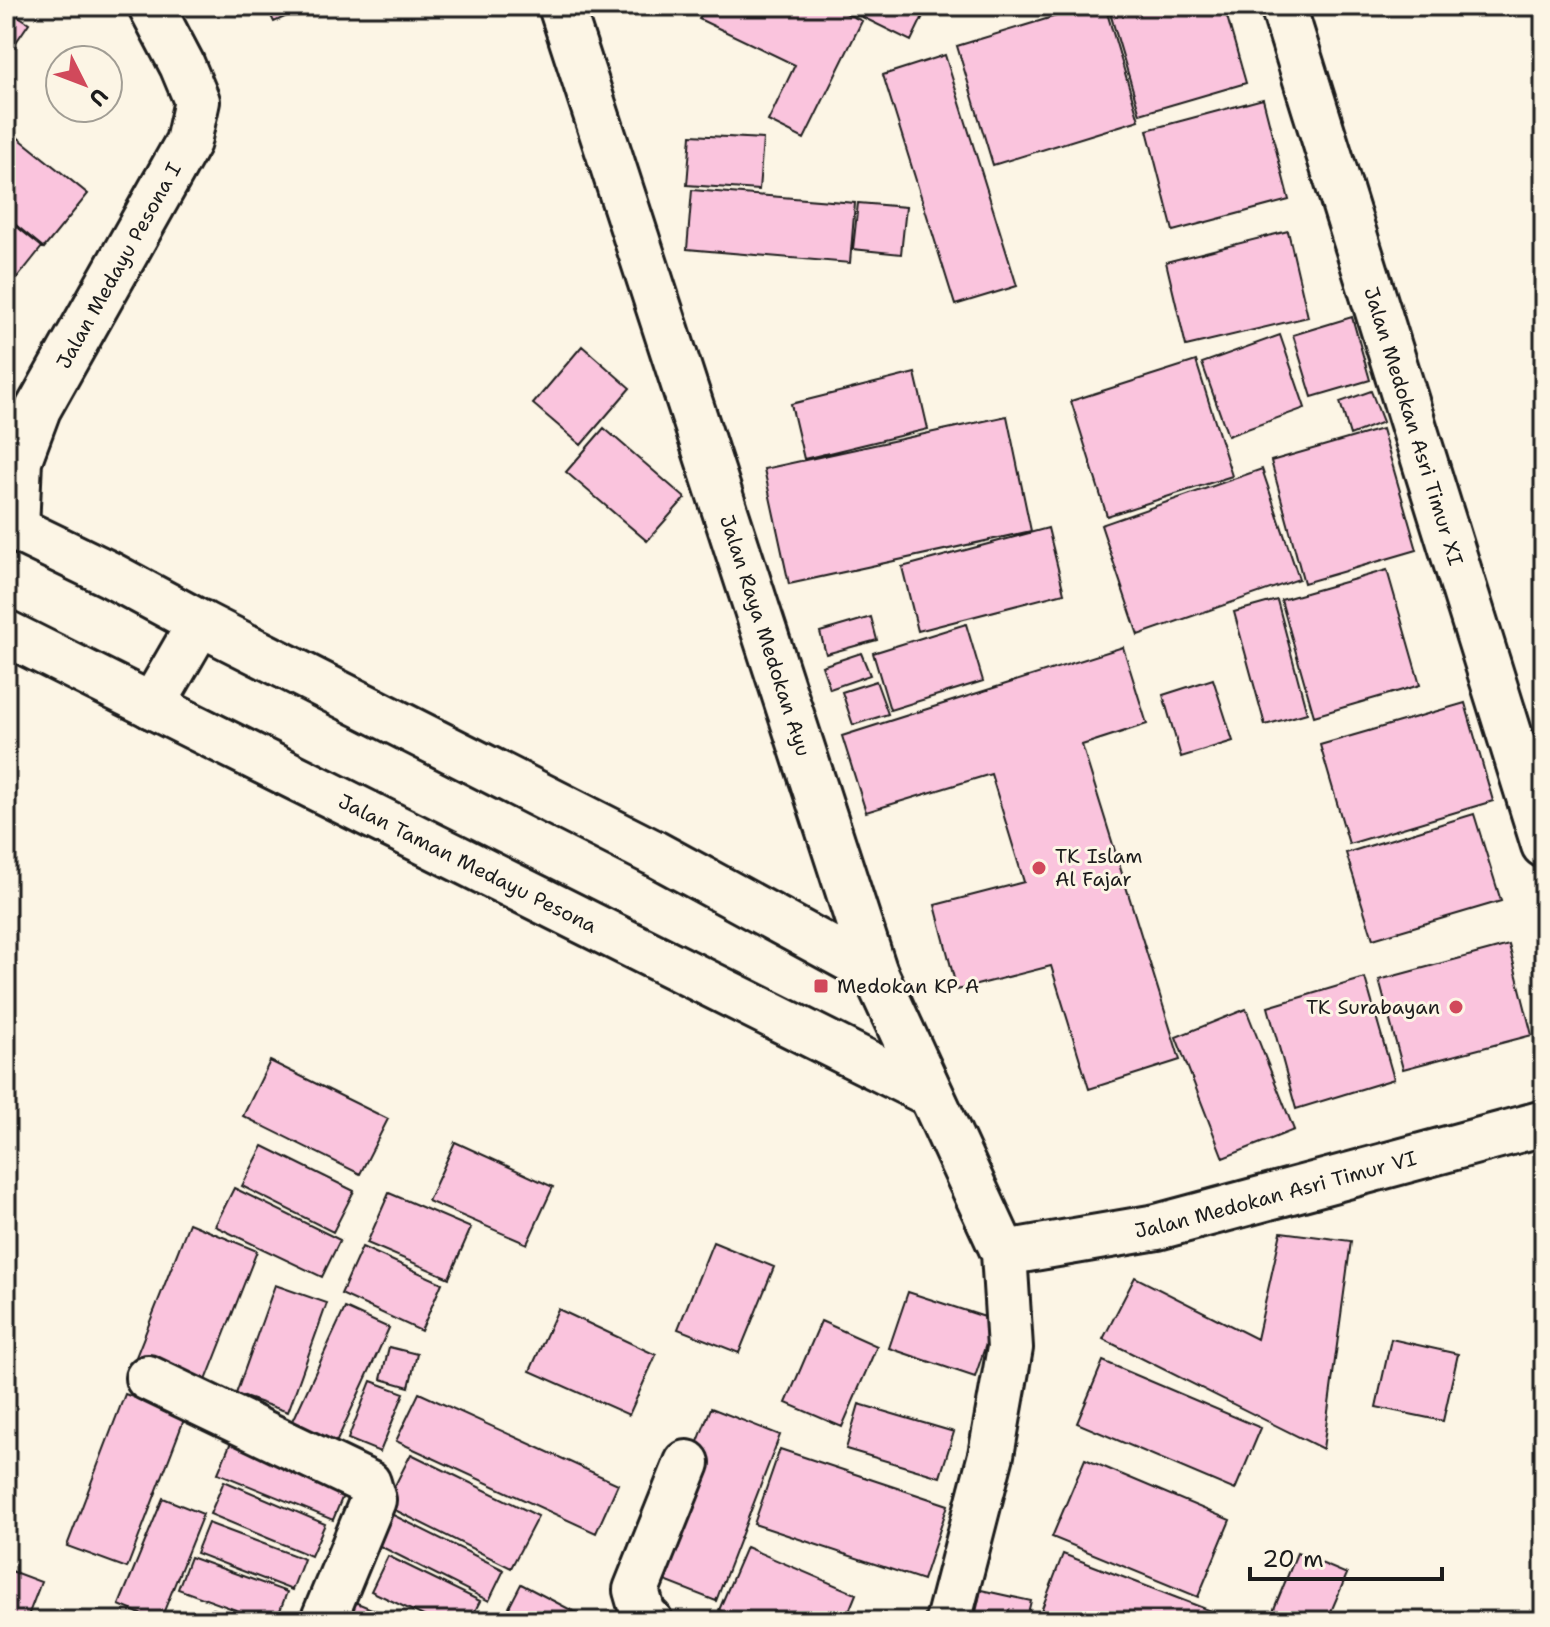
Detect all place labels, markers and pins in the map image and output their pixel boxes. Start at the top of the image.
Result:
place label: TK Islam Al Fajar [1055,843,1143,892]
marker: TK Islam Al Fajar [1030,859,1048,877]
place label: Medokan KP A [837,973,979,999]
marker: Medokan KP A [812,977,830,995]
place label: TK Surabayan [1306,994,1440,1020]
marker: TK Surabayan [1447,998,1465,1016]

